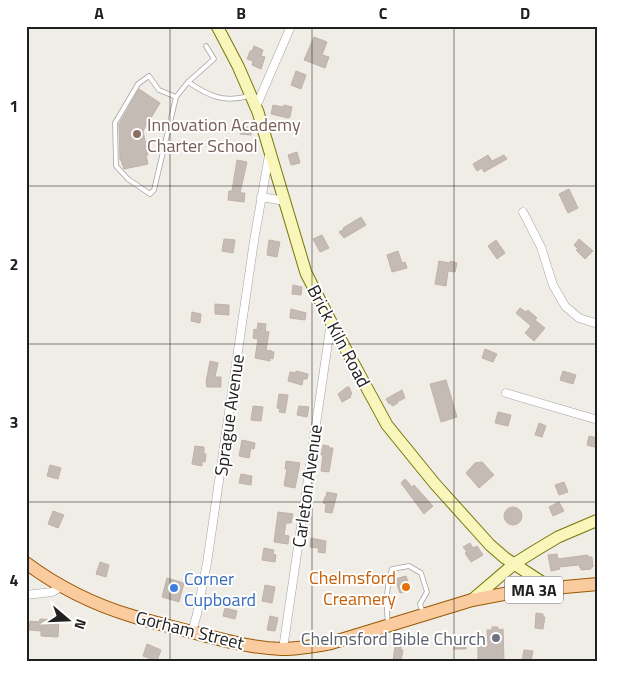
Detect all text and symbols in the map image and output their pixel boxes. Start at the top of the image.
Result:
text: A [94,1,104,25]
text: B [236,1,246,25]
text: C [379,1,388,25]
text: D [520,1,530,25]
text: 1 [10,94,18,118]
place label: Innovation Academy Charter School [147,111,301,159]
marker: Innovation Academy Charter School [131,128,143,140]
text: 2 [10,252,18,276]
street label: Brick Kiln Road [301,280,377,392]
street label: Sprague Avenue [207,352,251,478]
text: 3 [10,410,18,434]
street label: Carleton Avenue [285,423,329,549]
place label: Chelmsford Creamery [309,564,396,612]
place label: Corner Cupboard [184,565,256,613]
text: 4 [10,568,19,592]
road number: MA 3A [505,576,563,604]
marker: Chelmsford Creamery [400,581,412,593]
marker: Corner Cupboard [168,582,180,594]
north arrow [42,594,92,644]
street label: Gorham Street [133,603,248,657]
text: N [69,616,92,632]
place label: Chelmsford Bible Church [301,625,486,652]
marker: Chelmsford Bible Church [490,632,502,644]

